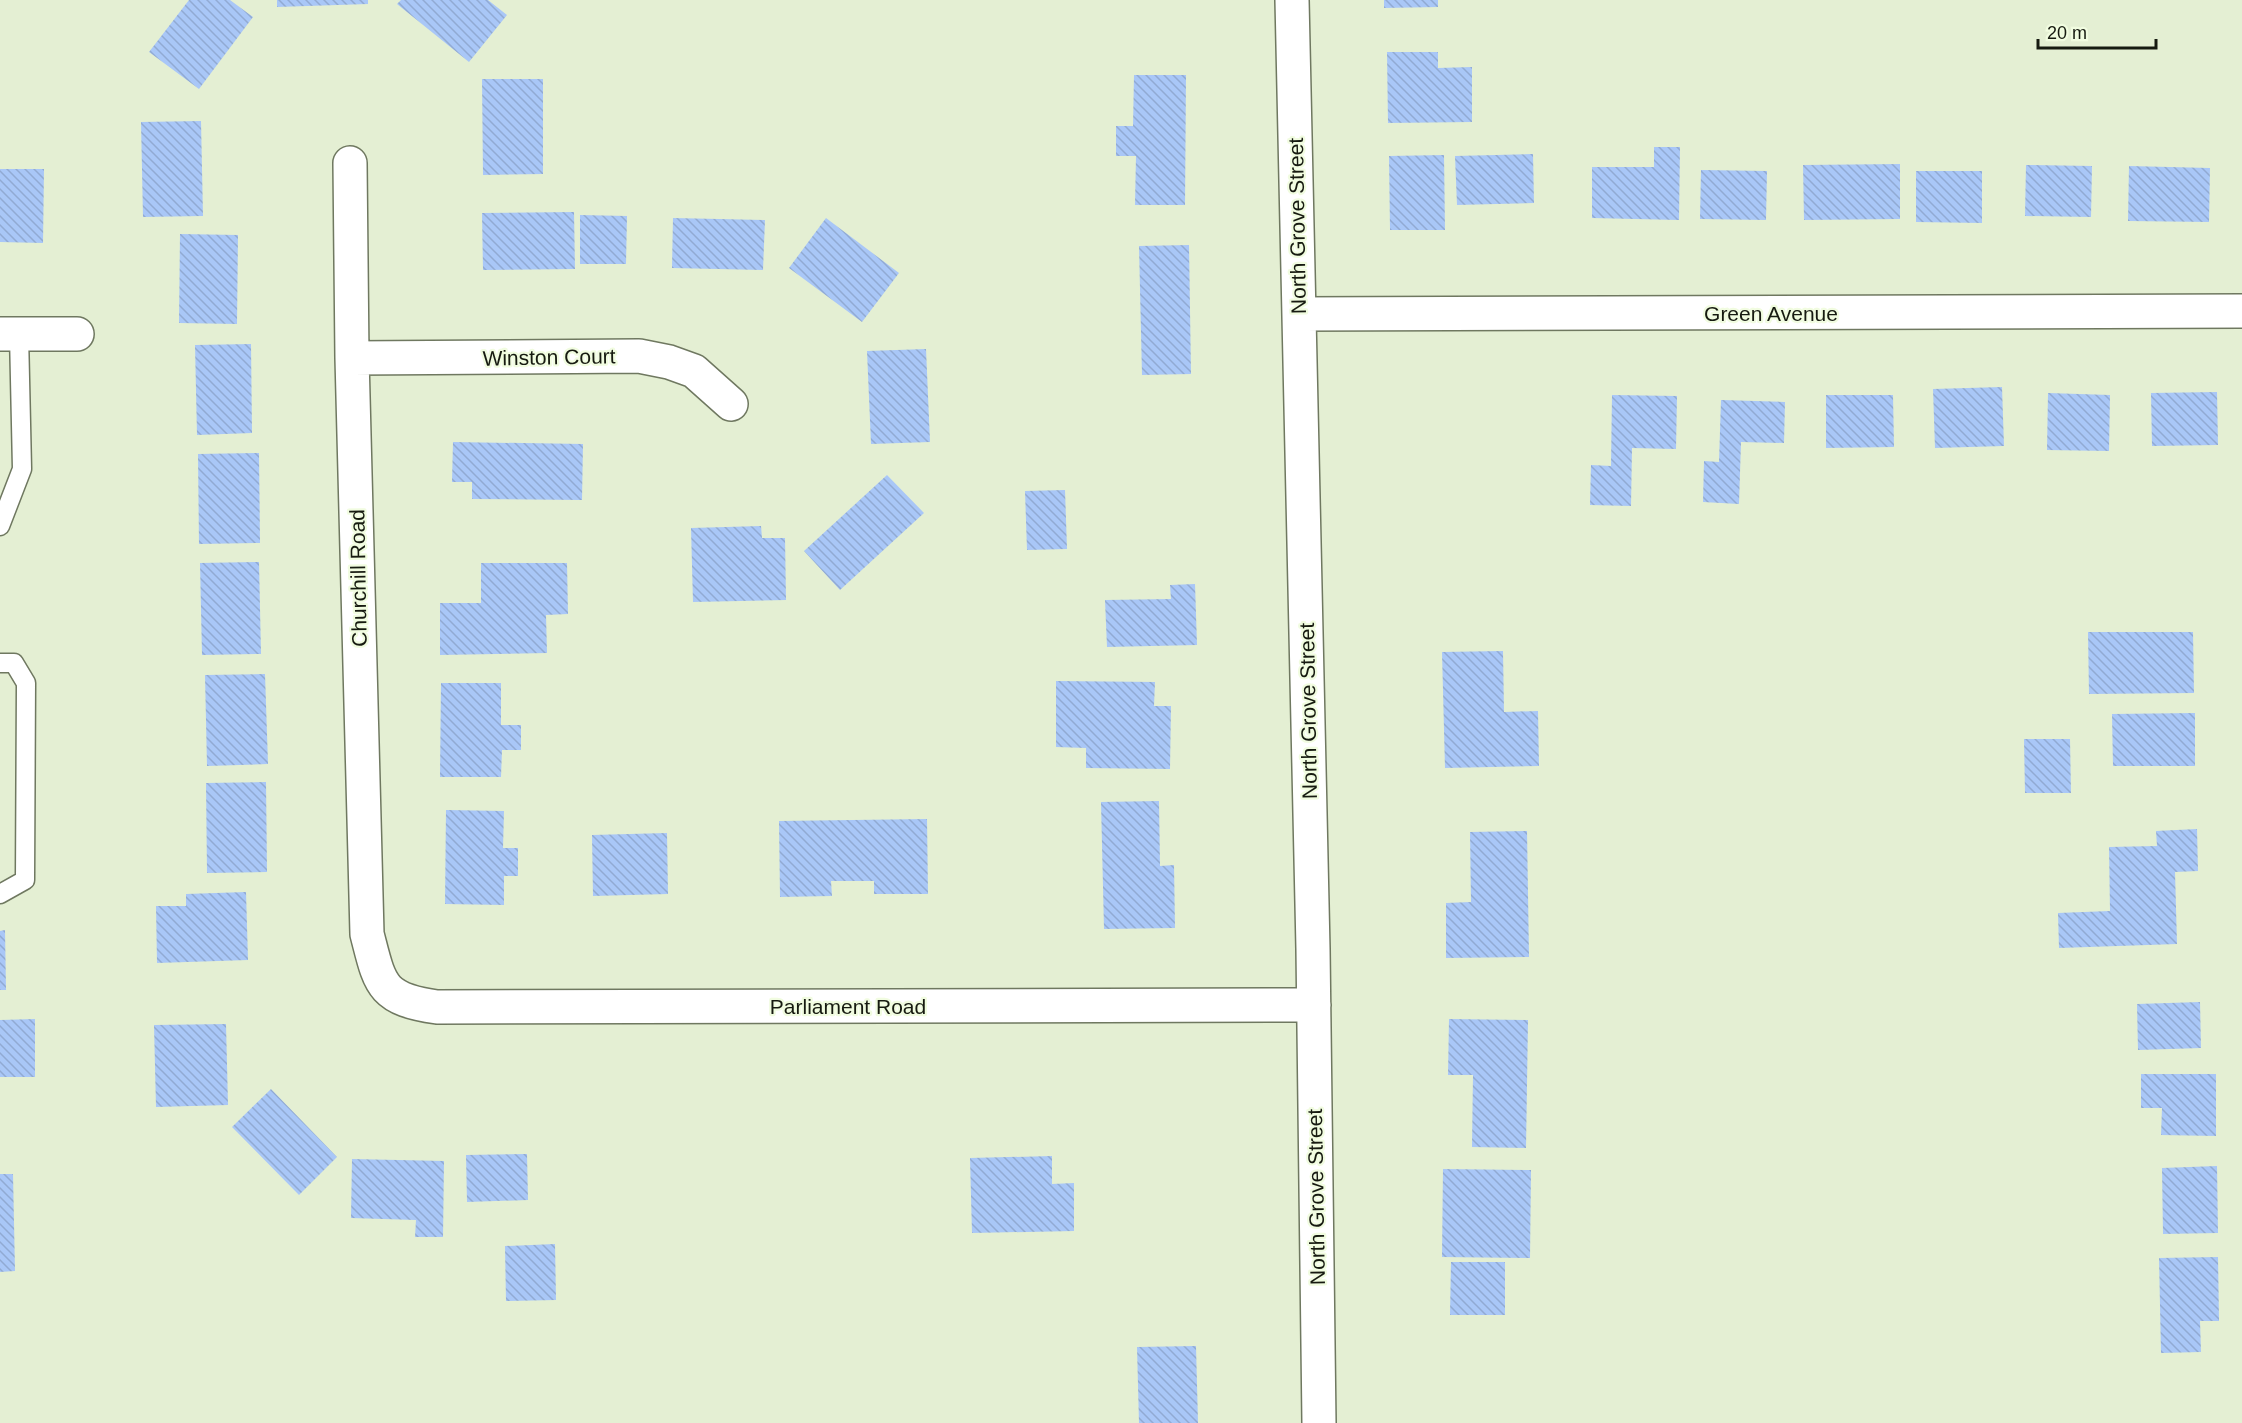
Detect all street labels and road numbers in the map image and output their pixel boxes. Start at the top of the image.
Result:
street label: North Grove Street [1284,138,1310,314]
street label: Green Avenue [1704,302,1838,325]
street label: Winston Court [482,344,616,370]
street label: Churchill Road [345,509,371,647]
street label: North Grove Street [1295,623,1321,799]
street label: Parliament Road [770,995,926,1018]
street label: North Grove Street [1303,1109,1329,1285]

